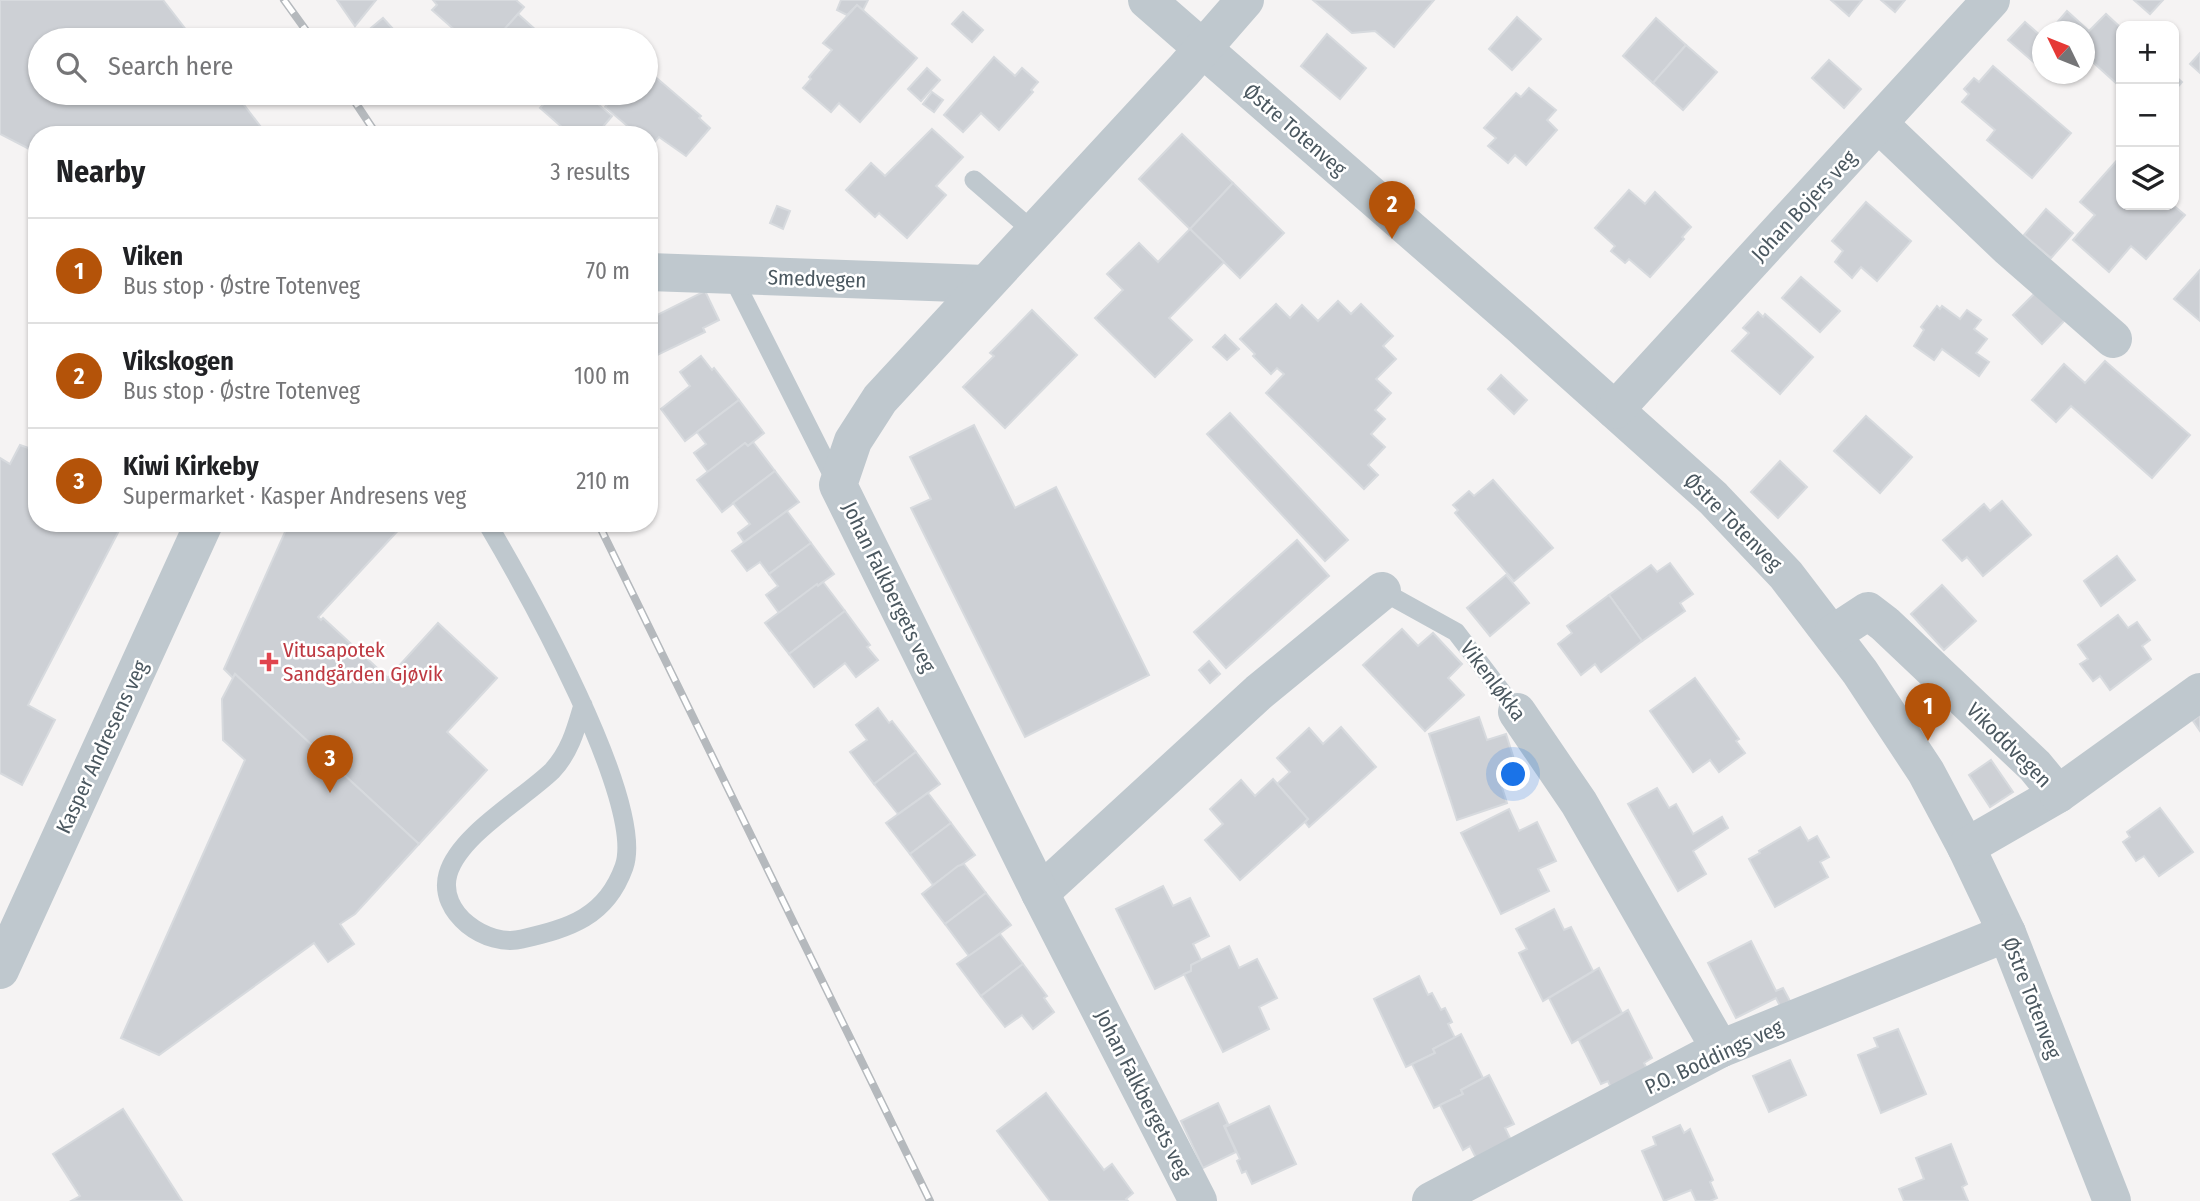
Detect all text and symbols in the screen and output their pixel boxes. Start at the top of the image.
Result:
north arrow [2032,21,2095,84]
map controls [2116,21,2179,210]
button: + [2116,21,2179,84]
search box [28,28,658,105]
icon: search [52,48,90,86]
text: Search here [108,51,233,82]
street label: Østre Totenveg [1238,78,1352,182]
button: − [2116,84,2179,147]
street label: Johan Bojers veg [1746,145,1862,267]
button: layers [2116,147,2179,210]
text: Nearby [56,154,145,190]
text: 3 results [550,158,630,186]
pin: 2 [1369,181,1415,239]
text: Viken [123,241,183,272]
text: 1 [74,257,84,285]
text: 70 m [586,257,630,285]
street label: Smedvegen [767,264,867,294]
text: Bus stop · Østre Totenveg [123,272,360,300]
text: Vikskogen [123,346,234,377]
text: 2 [74,362,84,390]
text: 100 m [574,362,630,390]
text: Bus stop · Østre Totenveg [123,377,360,405]
text: Kiwi Kirkeby [123,451,259,482]
text: 3 [74,467,84,495]
text: 210 m [576,467,630,495]
street label: Østre Totenveg [1679,468,1788,577]
text: Supermarket · Kasper Andresens veg [123,482,466,510]
street label: Johan Falkbergets veg [836,498,942,677]
street label: Vikenløkka [1455,636,1531,726]
place label: Vitusapotek Sandgården Gjøvik [283,637,443,687]
marker: Vitusapotek Sandgården Gjøvik [261,654,277,670]
street label: Kasper Andresens veg [50,656,154,838]
pin: 1 [1905,683,1951,741]
street label: Vikoddvegen [1961,697,2057,793]
pin: 3 [307,735,353,793]
your location [1496,757,1530,791]
street label: Østre Totenveg [1997,934,2067,1063]
street label: Johan Falkbergets veg [1089,1005,1197,1183]
street label: P.O. Boddings veg [1641,1014,1787,1100]

